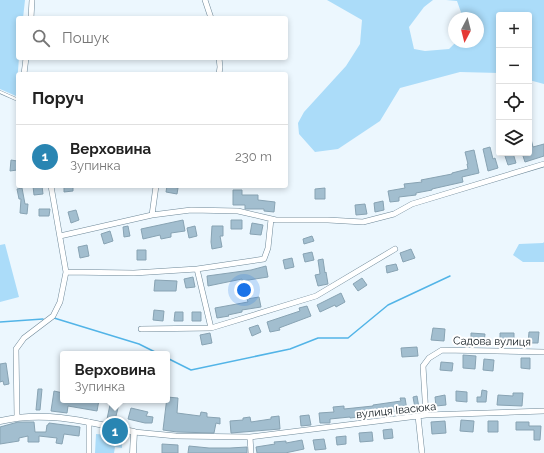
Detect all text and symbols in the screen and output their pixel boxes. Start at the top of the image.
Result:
north arrow [448,12,484,48]
map controls [496,12,532,156]
button: + [496,12,532,48]
search box [16,16,288,60]
icon: search [30,27,52,49]
text: Пошук [62,29,110,47]
button: − [496,48,532,84]
button: locate [496,84,532,120]
text: Поруч [32,88,84,108]
button: layers [496,120,532,156]
text: Верховина [70,140,151,158]
text: 1 [42,149,48,164]
text: 230 m [235,149,272,164]
text: Зупинка [70,158,121,173]
your location [234,280,254,300]
street label: Садова вулиця [453,334,531,349]
popup [60,351,170,403]
text: Верховина [74,361,156,379]
text: Зупинка [74,379,125,394]
street label: вулиця Івасюка [355,400,437,421]
pin: 1 [102,416,128,446]

